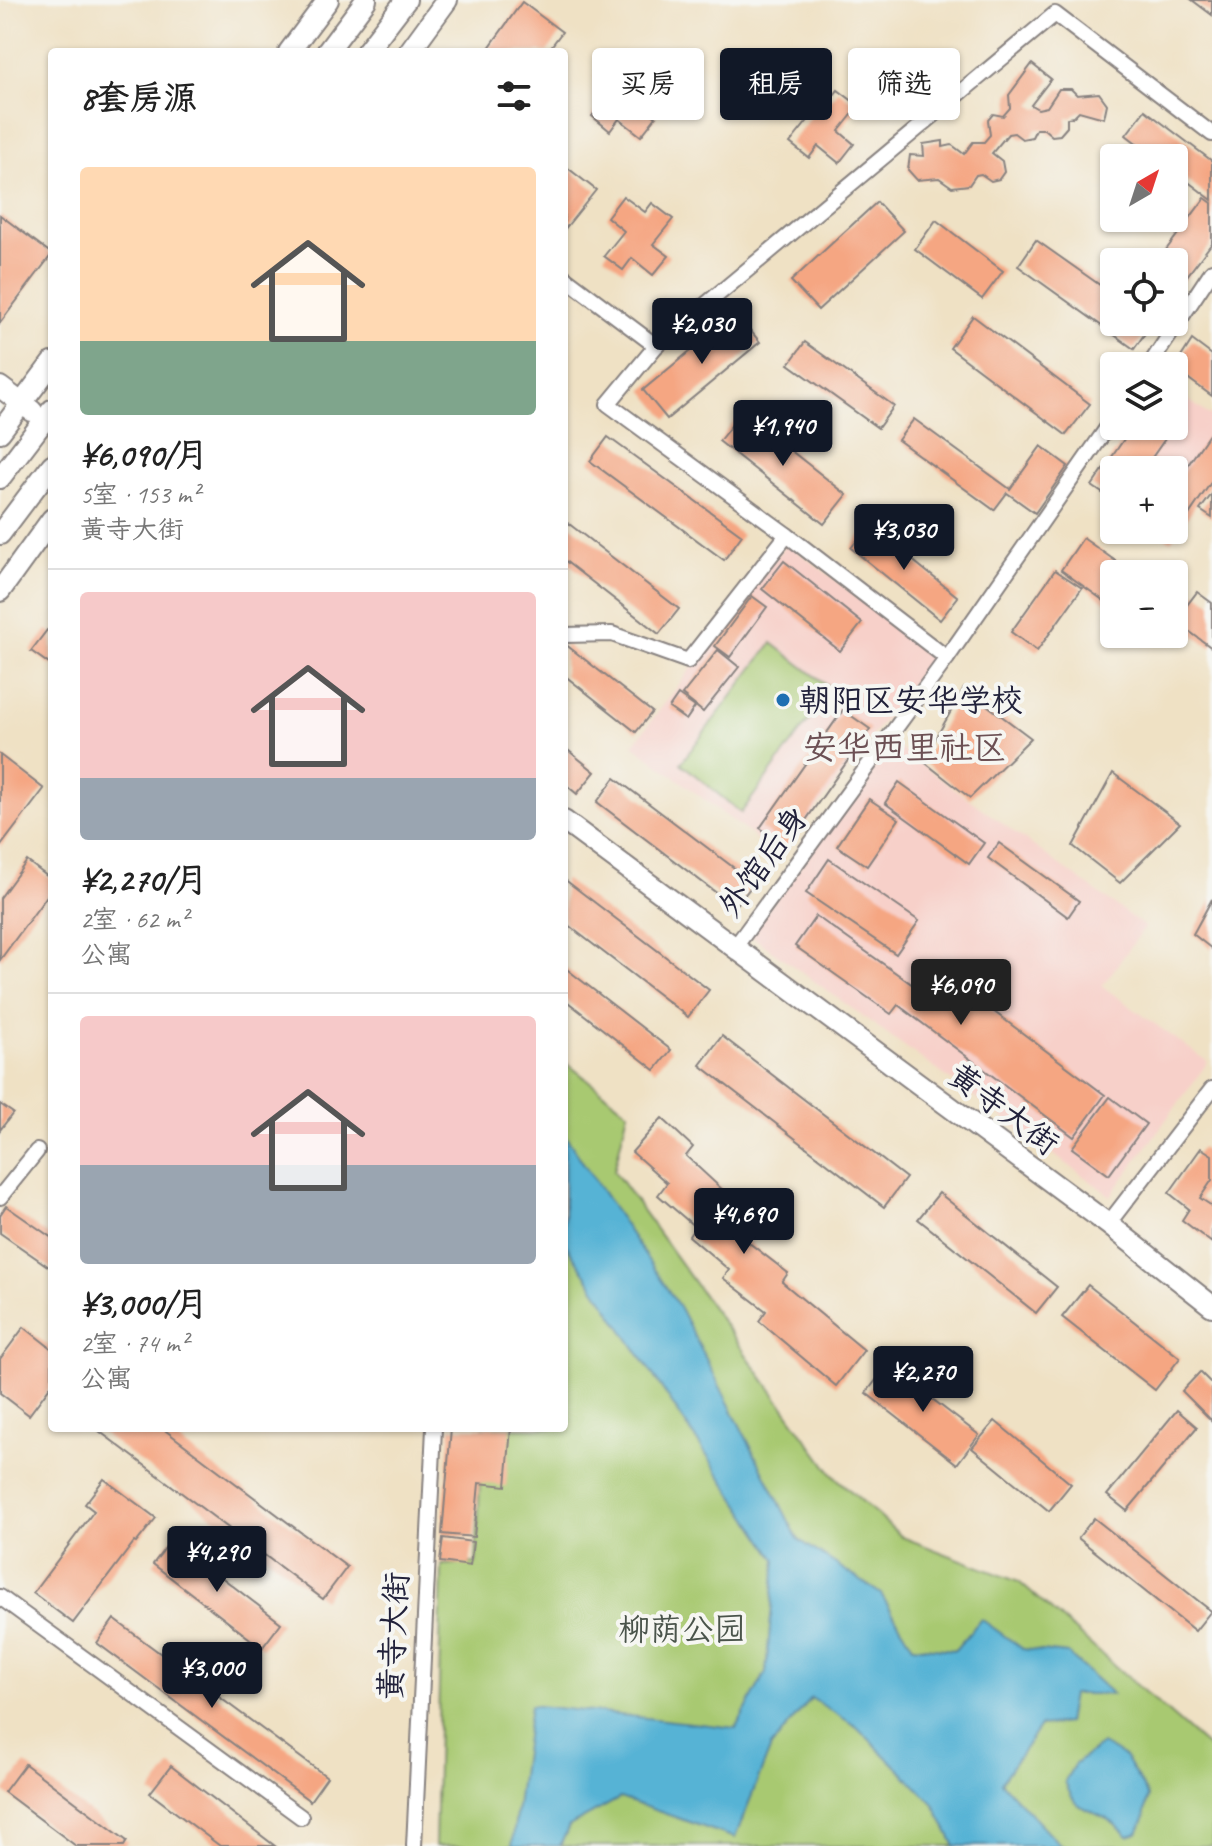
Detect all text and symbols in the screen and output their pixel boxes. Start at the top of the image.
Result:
chip: 买房 [592,48,704,120]
chip: 租房 [720,48,832,120]
chip: 筛选 [848,48,960,120]
icon: filters [492,74,536,118]
text: 8套房源 [80,76,197,119]
north arrow [1100,144,1188,232]
map controls [1100,144,1188,648]
icon: home [236,219,380,363]
button: locate [1100,248,1188,336]
pin: ¥2,030 [637,298,767,366]
text: ¥2,030 [670,307,734,340]
button: layers [1100,352,1188,440]
pin: ¥1,940 [718,400,848,468]
text: ¥1,940 [751,409,815,442]
text: ¥6,090/月 [80,433,209,476]
button: + [1100,456,1188,544]
text: 5室 · 153 m² [80,478,199,511]
pin: ¥3,030 [839,504,969,572]
text: 黄寺大街 [80,513,184,546]
text: ¥3,030 [872,513,936,546]
button: − [1100,560,1188,648]
icon: home [236,644,380,788]
place label: 朝阳区安华学校 [799,680,1023,721]
marker: 朝阳区安华学校 [774,691,792,709]
district label: 安华西里社区 [803,726,1007,769]
street label: 外馆后身 [709,797,818,925]
text: ¥2,270/月 [80,858,208,901]
text: 2室 · 62 m² [80,903,188,936]
text: 公寓 [80,938,132,971]
pin: ¥6,090 [896,959,1026,1027]
text: ¥6,090 [929,968,993,1001]
street label: 黄寺大街 [940,1055,1067,1164]
icon: home [236,1068,380,1212]
pin: ¥4,690 [679,1188,809,1256]
text: ¥4,690 [712,1197,776,1230]
text: ¥3,000/月 [80,1282,208,1325]
text: 2室 · 74 m² [80,1327,188,1360]
pin: ¥2,270 [858,1346,988,1414]
text: ¥2,270 [891,1355,955,1388]
text: 公寓 [80,1362,132,1395]
pin: ¥4,290 [152,1526,282,1594]
text: ¥4,290 [185,1535,249,1568]
street label: 黄寺大街 [370,1571,417,1701]
park label: 柳荫公园 [618,1609,746,1650]
pin: ¥3,000 [147,1642,277,1710]
text: ¥3,000 [180,1651,244,1684]

